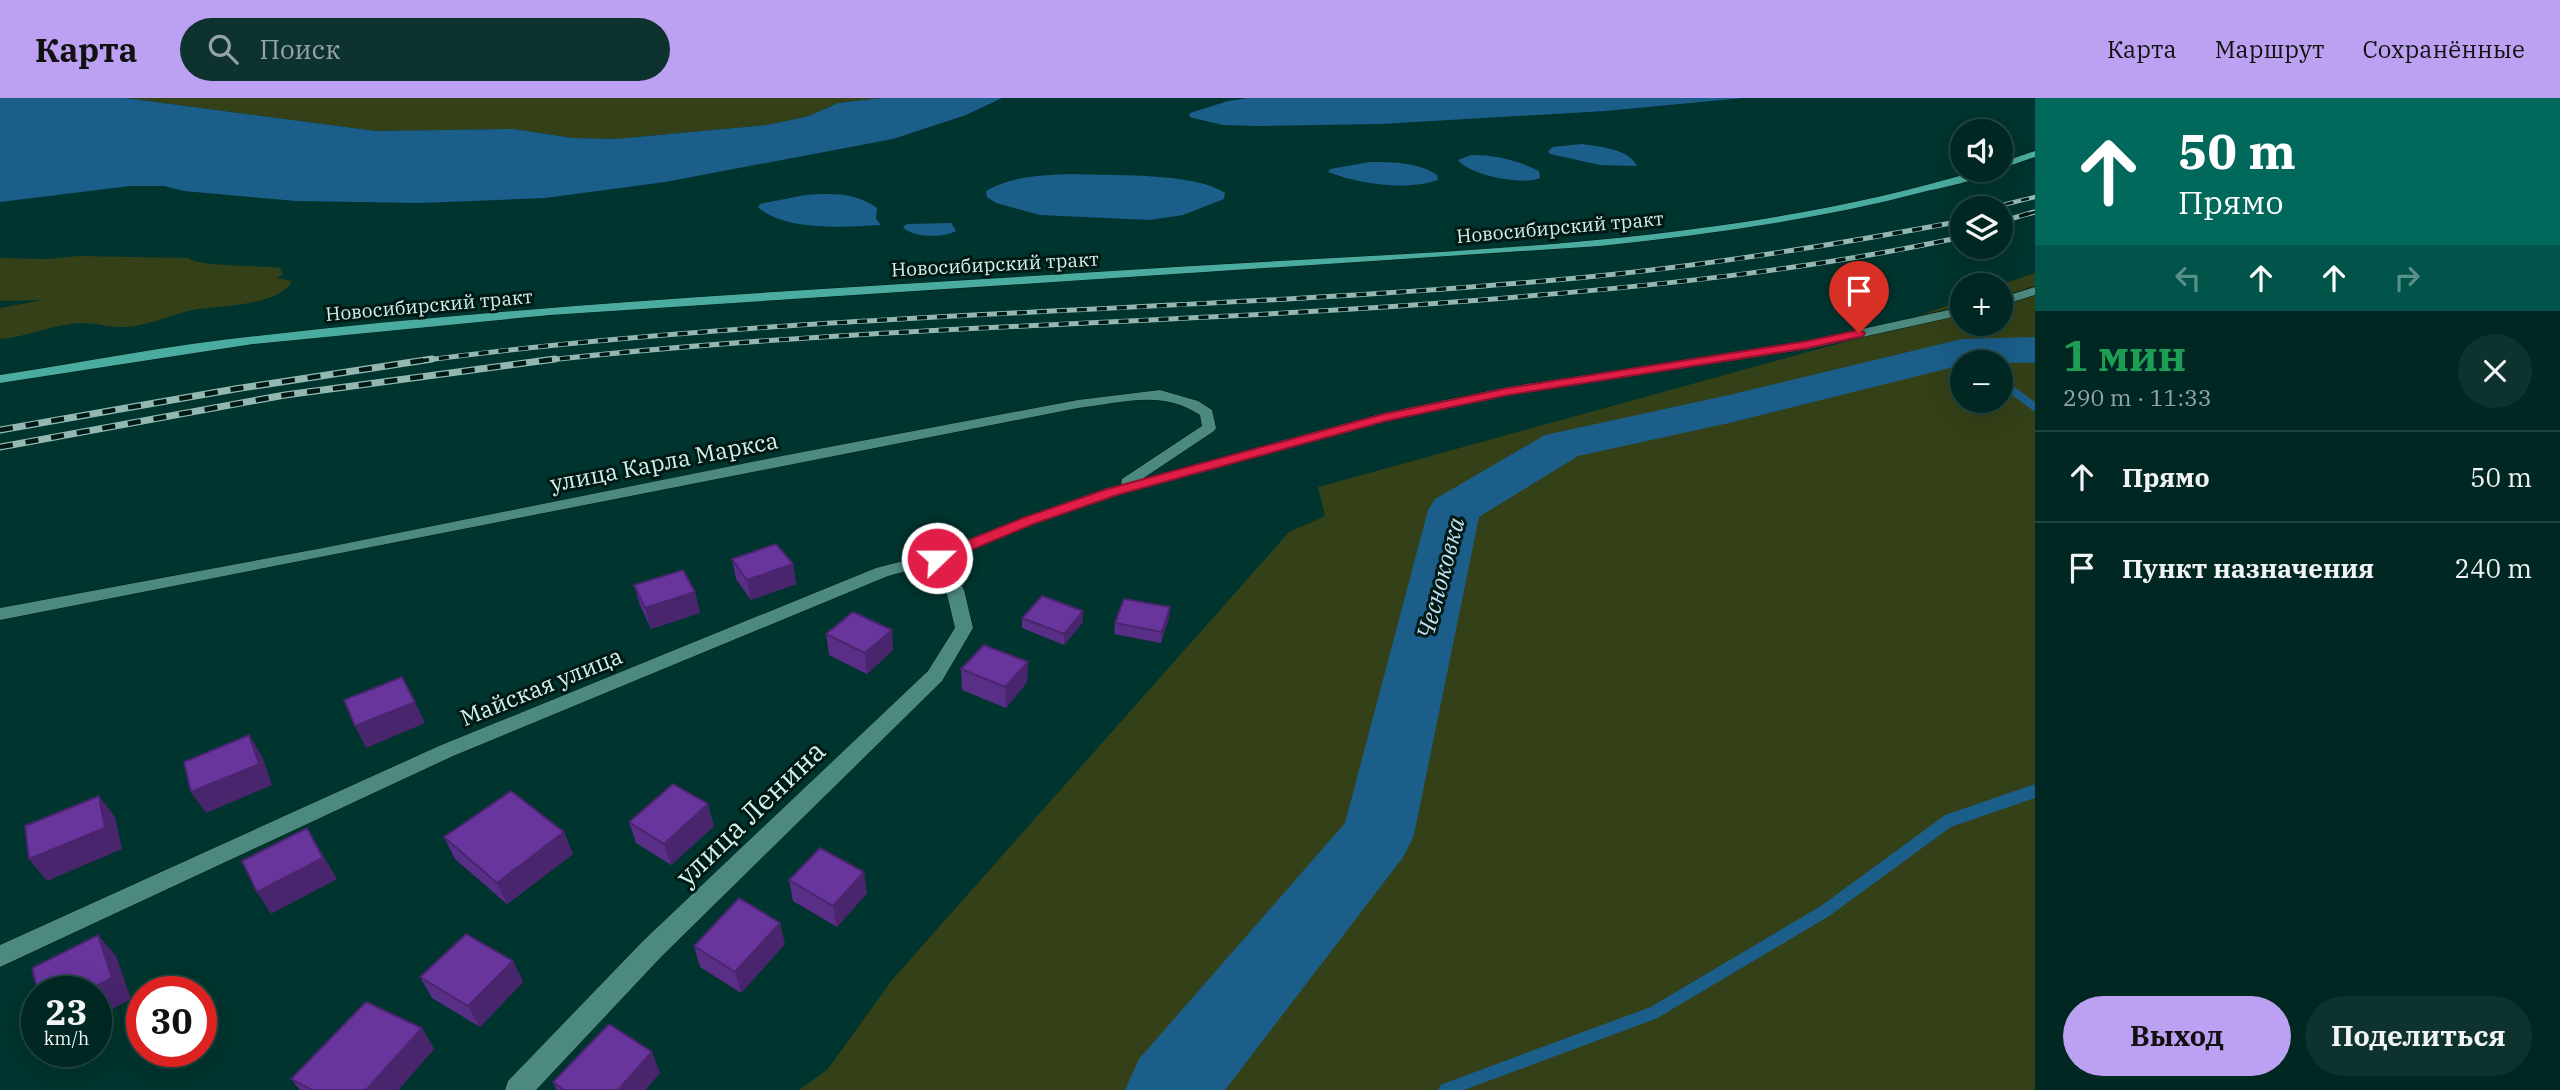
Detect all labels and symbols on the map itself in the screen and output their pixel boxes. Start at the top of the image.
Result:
street label: Новосибирский тракт [1455,206,1665,248]
street label: Новосибирский тракт [891,247,1100,281]
pin [1829,261,1889,333]
street label: Новосибирский тракт [324,284,534,326]
street label: улица Карла Маркса [547,424,781,498]
water label: Чесноковка [1408,514,1472,642]
position arrow [900,521,974,595]
street label: Майская улица [455,640,627,732]
street label: улица Ленина [667,732,833,894]
speed limit sign: 30 [126,976,217,1067]

